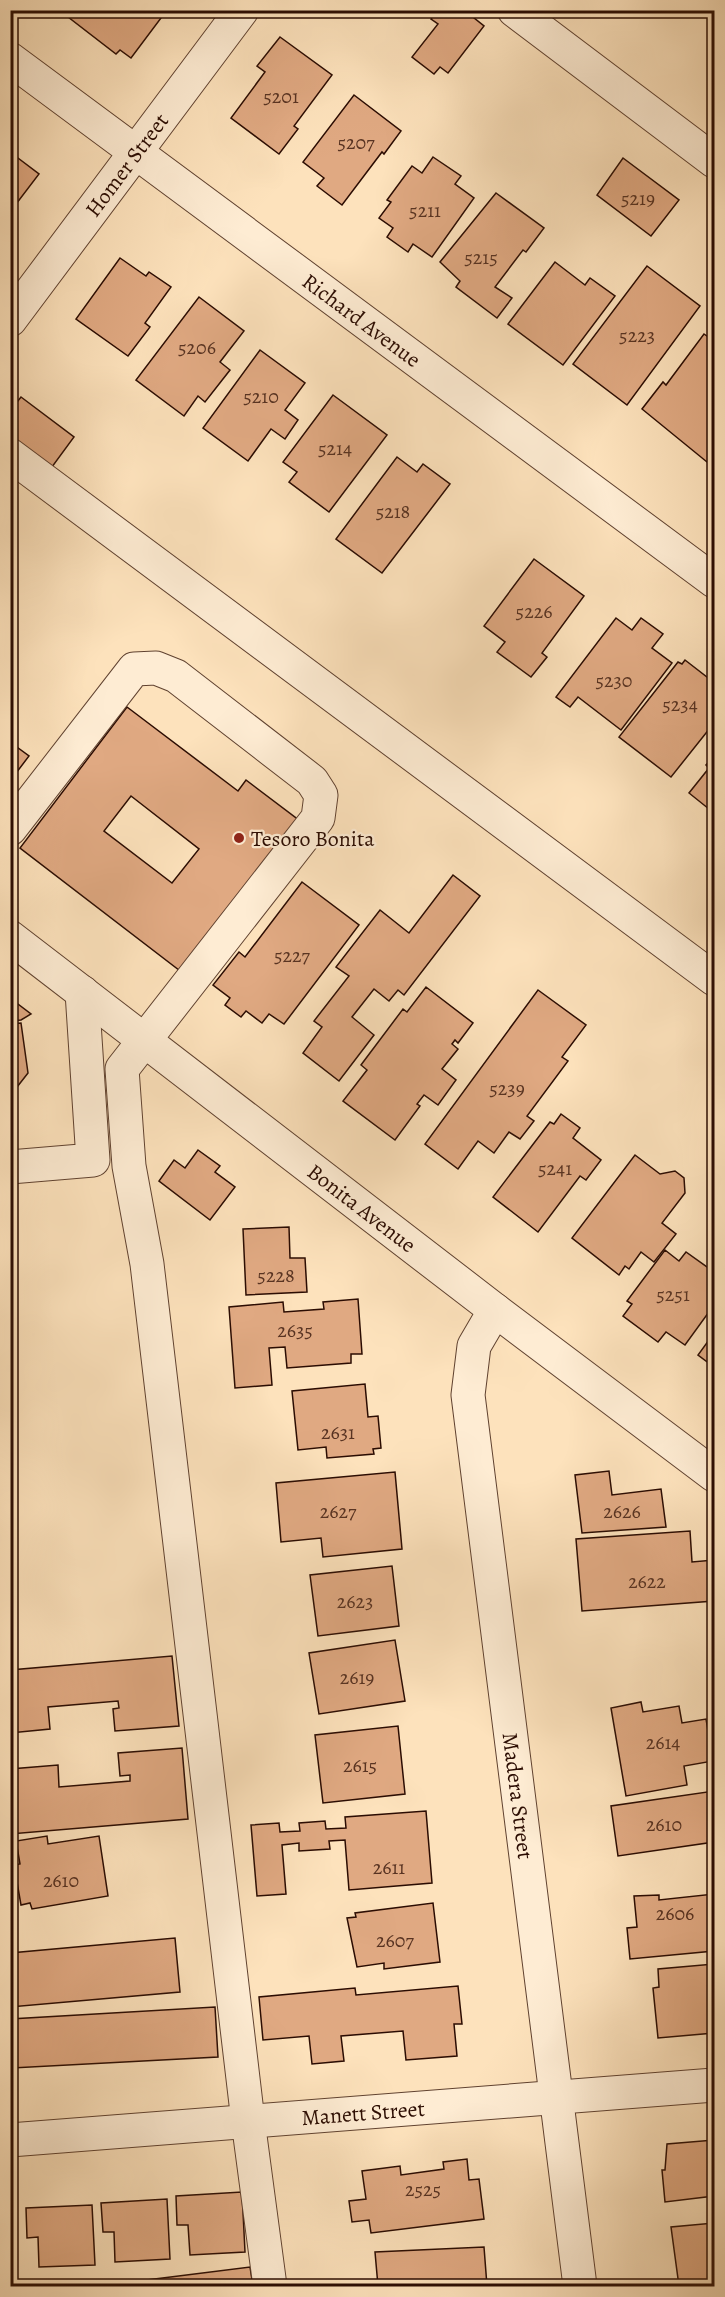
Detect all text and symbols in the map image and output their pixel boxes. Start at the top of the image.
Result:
house number: 5201 [263,83,299,110]
street label: Homer Street [78,107,176,223]
house number: 5207 [337,129,375,156]
house number: 5219 [621,185,655,212]
house number: 5211 [409,197,441,224]
house number: 5215 [464,244,498,271]
street label: Richard Avenue [296,267,427,375]
house number: 5223 [619,322,655,349]
house number: 5206 [178,334,216,361]
house number: 5210 [243,383,279,410]
house number: 5214 [318,435,352,462]
house number: 5218 [376,498,410,525]
house number: 5226 [516,598,552,625]
house number: 5230 [595,667,633,694]
house number: 5234 [662,691,698,718]
place label: Tesoro Bonita [251,824,375,854]
marker: Tesoro Bonita [232,831,246,845]
house number: 5227 [274,942,311,969]
house number: 5239 [489,1075,525,1102]
house number: 5241 [538,1155,572,1182]
street label: Bonita Avenue [301,1157,422,1260]
house number: 5228 [257,1262,295,1289]
house number: 5251 [656,1281,690,1308]
house number: 2635 [277,1317,313,1344]
house number: 2631 [321,1419,355,1446]
house number: 2627 [320,1498,357,1525]
house number: 2626 [603,1498,641,1525]
house number: 2622 [628,1568,666,1595]
house number: 2623 [337,1588,373,1615]
house number: 2619 [340,1664,374,1691]
house number: 2614 [646,1729,680,1756]
street label: Madera Street [495,1731,540,1861]
house number: 2615 [343,1752,377,1779]
house number: 2610 [646,1811,682,1838]
house number: 2611 [373,1854,405,1881]
house number: 2610 [43,1867,79,1894]
house number: 2606 [656,1900,694,1927]
house number: 2607 [376,1927,414,1954]
street label: Manett Street [300,2094,426,2133]
house number: 2525 [405,2176,441,2203]

